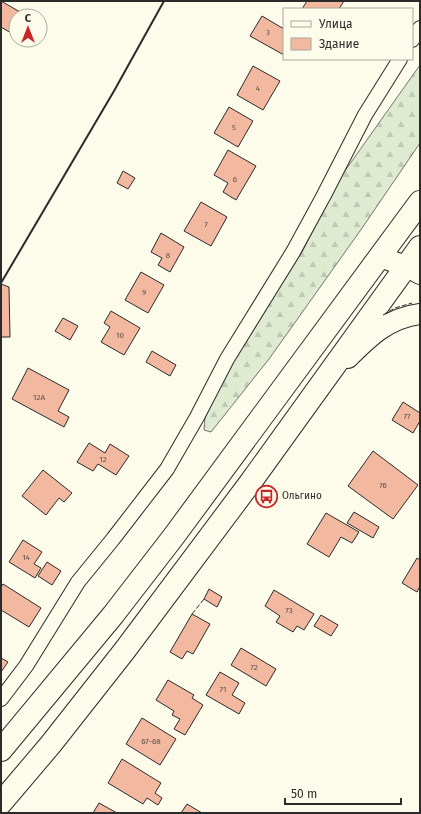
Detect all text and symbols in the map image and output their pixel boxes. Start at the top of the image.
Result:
north arrow [8,8,48,48]
legend [283,8,413,60]
text: С [25,12,32,25]
text: Улица [319,17,353,31]
house number: 3 [266,28,270,37]
text: Здание [319,37,359,51]
house number: 4 [256,84,261,93]
house number: 5 [232,123,236,132]
house number: 6 [233,175,237,184]
house number: 7 [204,220,208,229]
house number: 8 [166,251,171,260]
house number: 9 [142,288,146,297]
house number: 10 [116,331,124,340]
house number: 12А [33,393,45,402]
house number: 77 [403,412,411,421]
house number: 12 [99,455,107,464]
house number: 76 [379,481,387,490]
bus stop icon: Ольгино [254,483,280,509]
place label: Ольгино [282,490,322,502]
house number: 14 [22,553,31,562]
house number: 73 [285,606,293,615]
house number: 72 [250,663,258,672]
house number: 71 [220,685,226,694]
house number: 67-68 [141,737,161,746]
scale bar [285,780,401,806]
text: 50 m [291,787,317,801]

